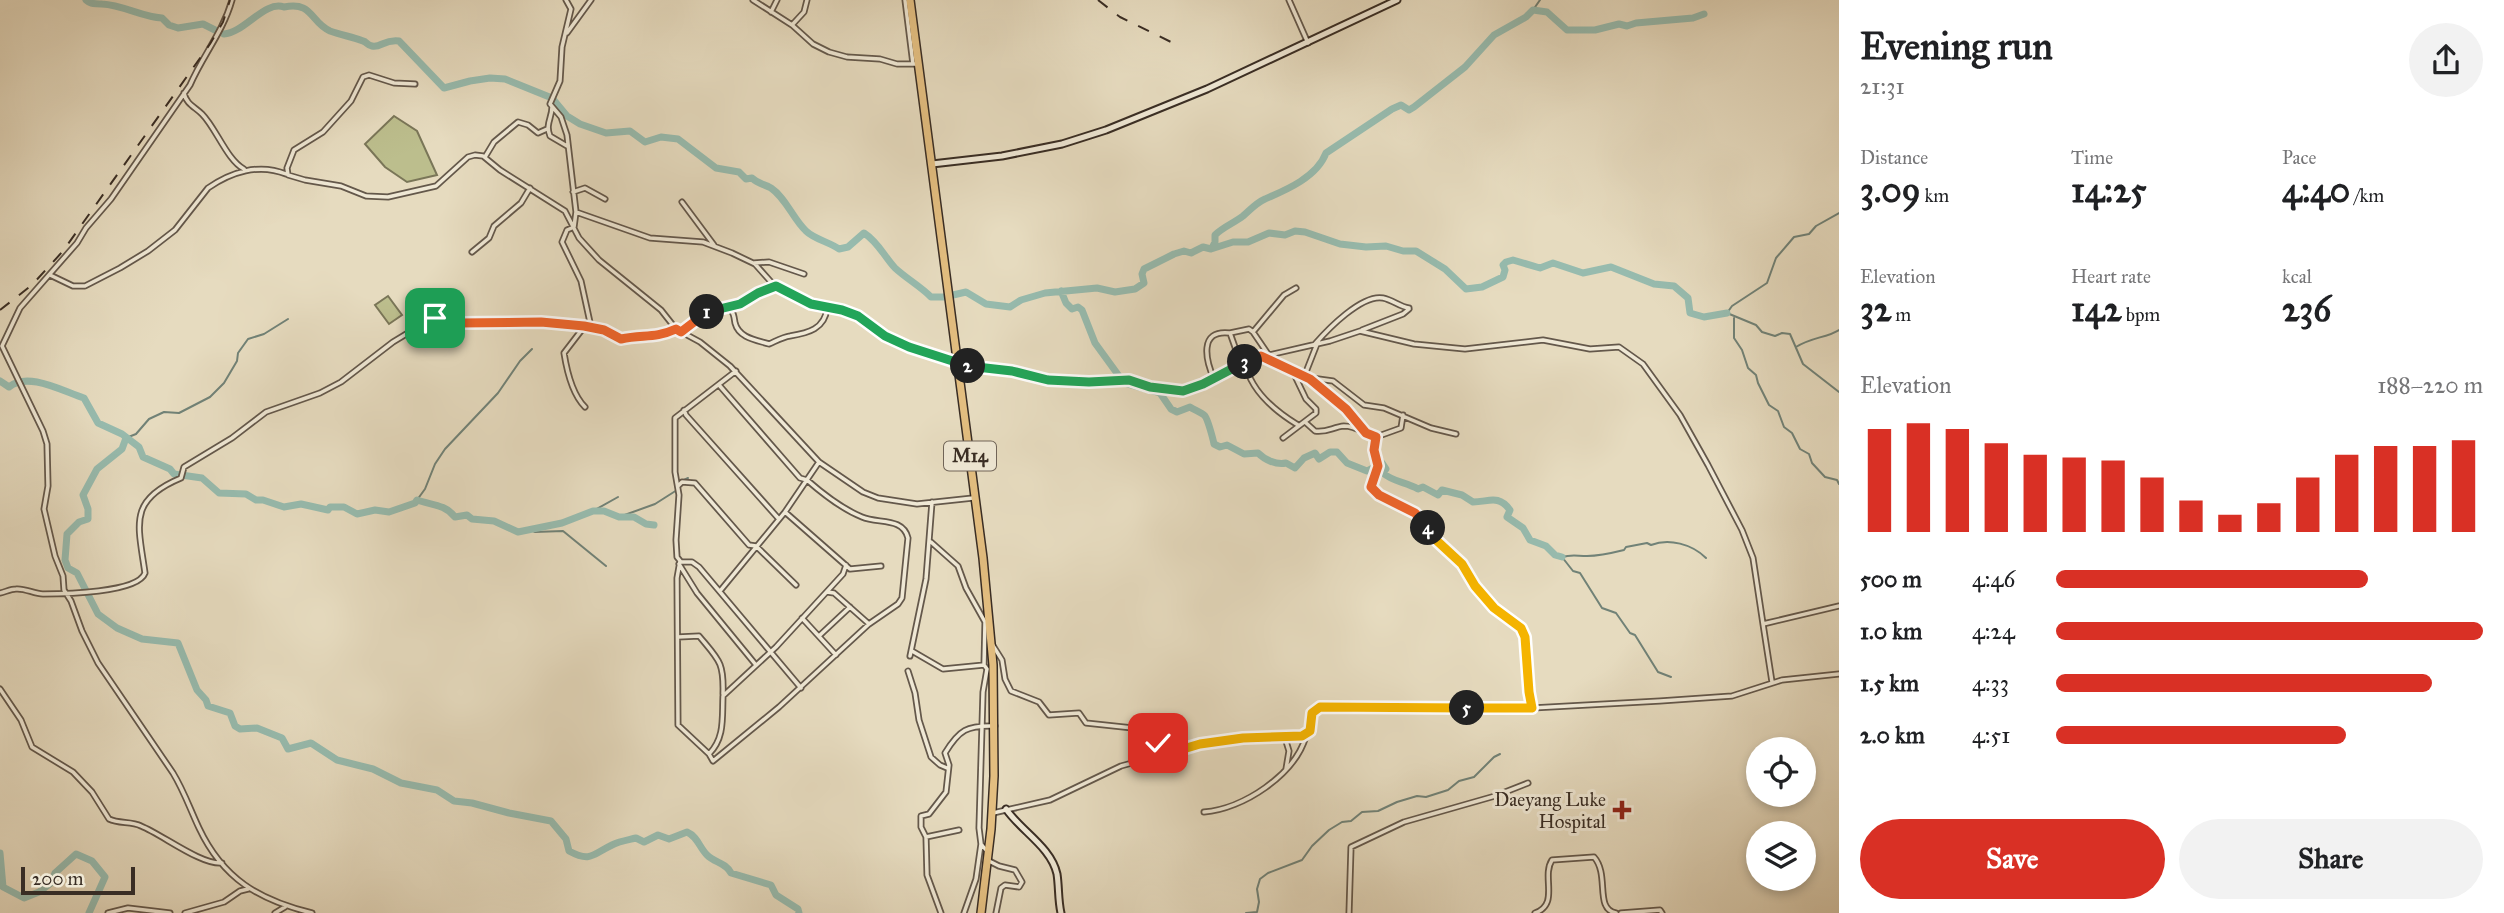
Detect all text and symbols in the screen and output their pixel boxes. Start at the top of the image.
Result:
text: Evening run [1860,23,2053,69]
button: share [2409,23,2483,97]
text: 21:31 [1860,72,1905,100]
text: Distance [1860,146,1928,169]
text: Time [2071,146,2113,169]
text: Pace [2282,146,2316,169]
text: 3.09 [1860,169,1920,212]
text: 14:25 [2071,169,2146,212]
text: 4:40 [2282,169,2350,212]
text: km [1920,184,1949,207]
text: /km [2350,184,2384,207]
text: Elevation [1860,265,1935,288]
text: Heart rate [2071,265,2151,288]
text: kcal [2282,265,2312,288]
pin [405,288,465,348]
text: 32 [1860,288,1891,331]
text: 142 [2071,288,2122,331]
text: 236 [2282,288,2331,331]
pin: 1 [690,294,724,330]
icon: arrive [416,299,454,337]
text: 1 [703,300,710,323]
text: m [1891,303,1911,326]
text: bpm [2122,303,2160,326]
pin: 3 [1228,344,1262,380]
pin: 2 [950,348,986,384]
text: 3 [1241,350,1248,373]
text: 2 [963,354,972,377]
text: Elevation [1860,371,1951,399]
text: 188–220 m [2377,371,2483,399]
road number: M14 [944,442,996,470]
pin: 4 [1410,510,1446,546]
text: 4 [1422,516,1433,539]
text: 500 m [1860,565,1922,593]
text: 4:46 [1972,565,2015,593]
text: 1.0 km [1860,617,1922,645]
text: 4:24 [1972,617,2015,645]
text: 1.5 km [1860,669,1919,697]
text: 4:33 [1972,669,2009,697]
pin: 5 [1450,690,1484,726]
text: 5 [1462,696,1471,719]
pin [1128,713,1188,773]
text: 2.0 km [1860,721,1925,749]
text: 4:51 [1972,721,2010,749]
icon: check [1139,724,1177,762]
map controls [1746,737,1816,891]
button: locate [1746,737,1816,807]
place label: Daeyang Luke Hospital [1494,788,1607,833]
marker: Daeyang Luke Hospital [1612,800,1632,820]
button: Save [1860,819,2165,899]
button: Share [2179,819,2483,899]
button: layers [1746,821,1816,891]
scale bar [21,864,135,896]
text: 200 m [32,867,84,890]

